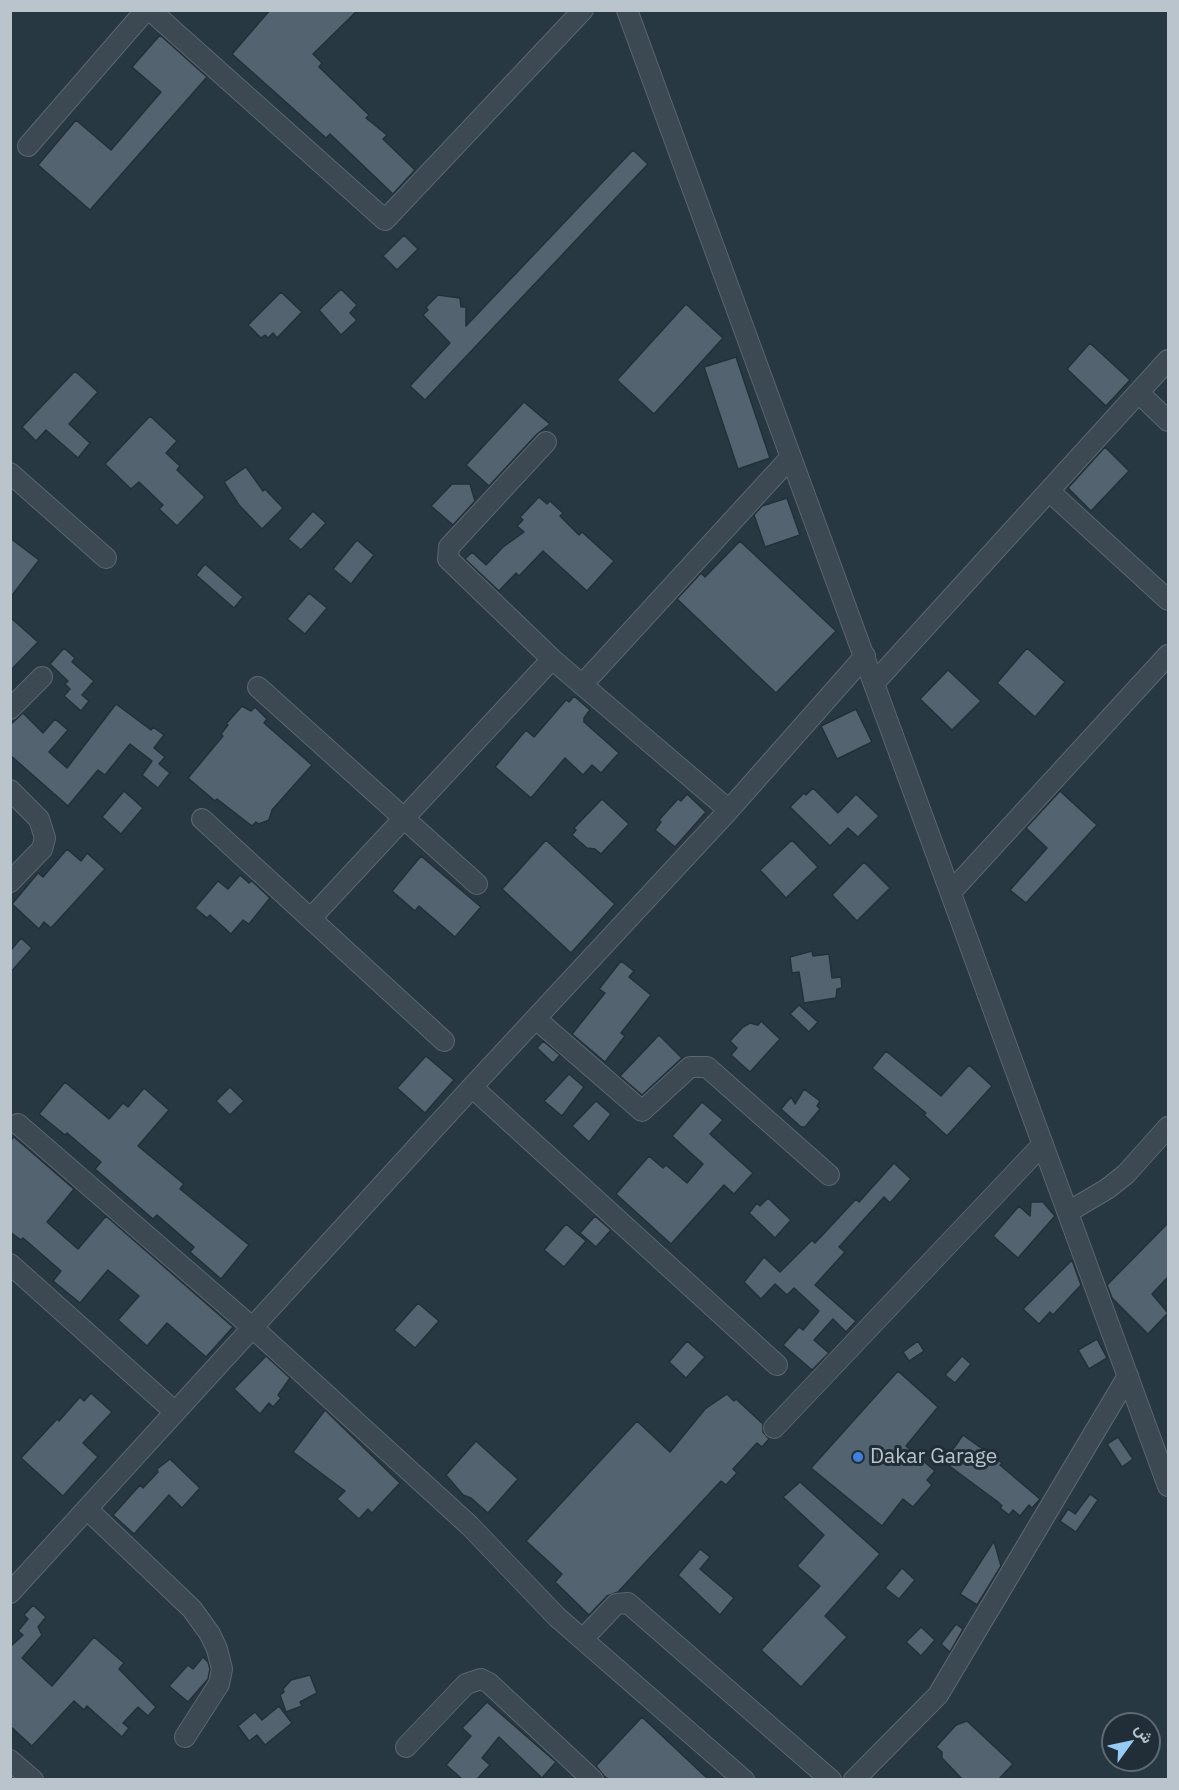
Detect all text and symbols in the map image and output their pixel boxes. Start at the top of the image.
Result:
place label: Dakar Garage [870,1444,997,1470]
marker: Dakar Garage [851,1450,865,1464]
north arrow [1101,1712,1161,1772]
text: ش [1131,1720,1158,1747]

